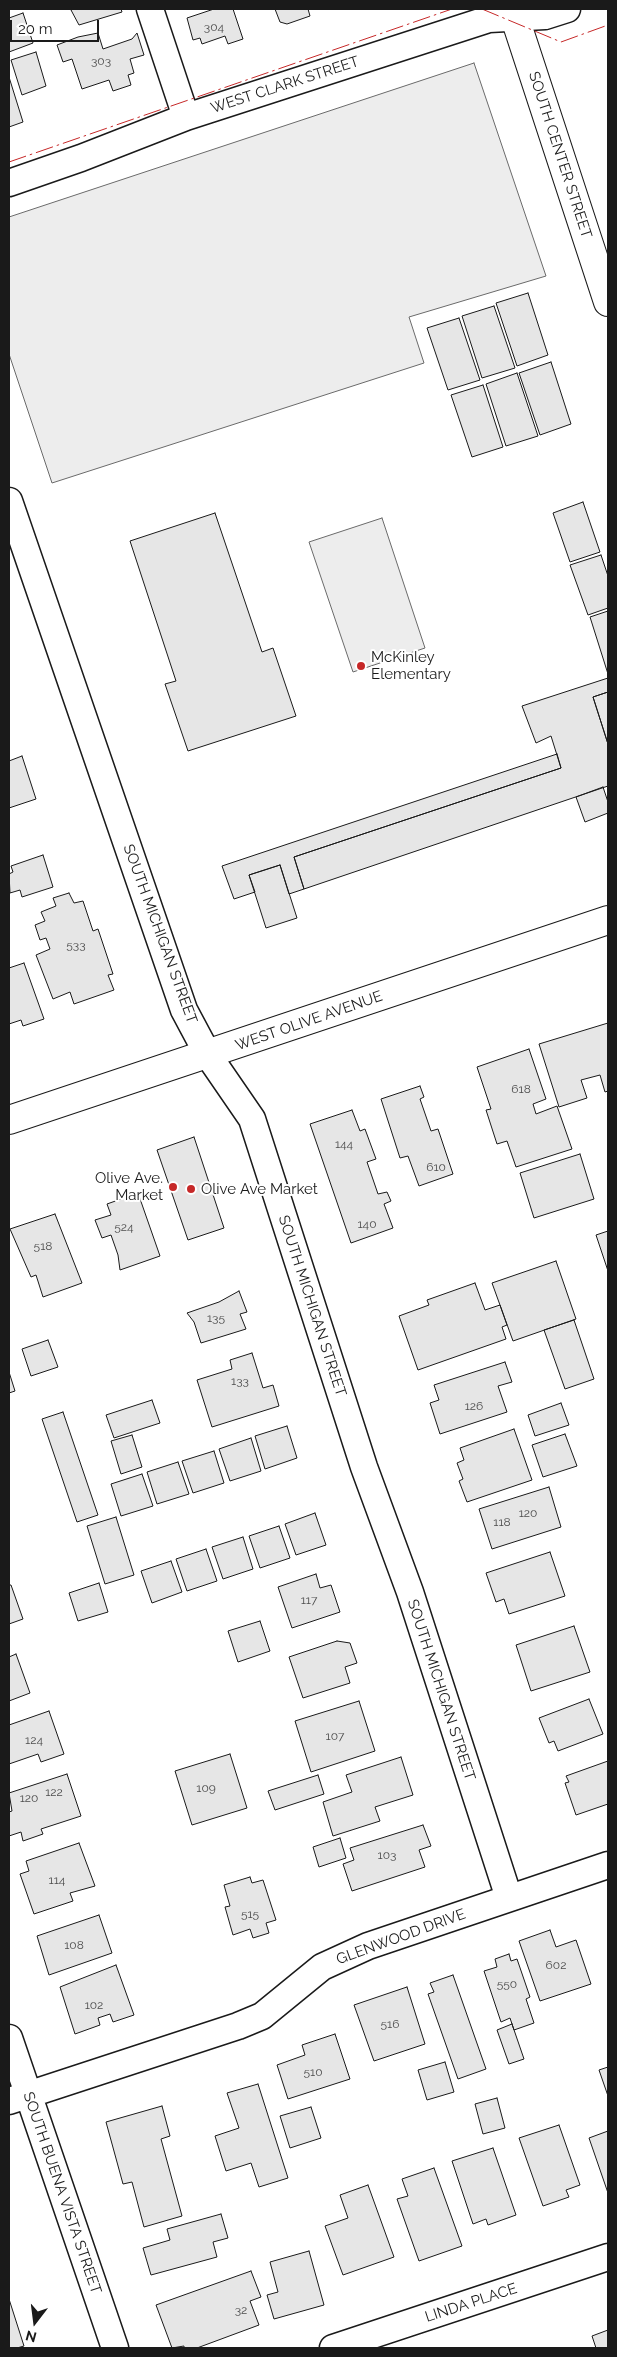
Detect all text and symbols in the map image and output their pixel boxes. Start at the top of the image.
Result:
scale bar [12,10,101,42]
text: 20 m [18,20,53,38]
house number: 304 [204,20,224,34]
street label: WEST CLARK STREET [209,53,361,117]
house number: 303 [91,54,111,68]
street label: SOUTH CENTER STREET [525,69,595,241]
place label: McKinley Elementary [371,648,451,683]
marker: McKinley Elementary [355,660,367,672]
street label: SOUTH MICHIGAN STREET [119,842,201,1026]
house number: 533 [66,938,86,952]
street label: WEST OLIVE AVENUE [233,987,385,1055]
house number: 618 [511,1082,531,1096]
house number: 144 [335,1137,353,1151]
house number: 610 [426,1160,446,1174]
place label: Olive Ave. Market [95,1169,163,1204]
place label: Olive Ave Market [201,1180,318,1198]
marker: Olive Ave. Market [167,1181,179,1193]
marker: Olive Ave Market [185,1183,197,1195]
street label: SOUTH MICHIGAN STREET [274,1213,350,1399]
house number: 140 [357,1217,377,1231]
house number: 524 [114,1220,134,1234]
house number: 518 [34,1239,52,1253]
house number: 135 [207,1311,225,1325]
house number: 133 [231,1374,249,1388]
house number: 126 [465,1399,483,1413]
house number: 120 [519,1506,537,1520]
house number: 118 [493,1515,511,1529]
house number: 117 [301,1593,317,1607]
street label: SOUTH MICHIGAN STREET [403,1597,479,1783]
house number: 107 [326,1729,344,1743]
house number: 124 [25,1733,43,1747]
house number: 109 [196,1781,216,1795]
house number: 122 [45,1785,63,1799]
house number: 120 [20,1791,38,1805]
house number: 103 [378,1848,396,1862]
house number: 114 [49,1873,65,1887]
street label: GLENWOOD DRIVE [334,1905,468,1969]
house number: 515 [241,1907,259,1921]
house number: 108 [64,1938,84,1952]
house number: 602 [546,1958,566,1972]
house number: 550 [497,1977,517,1991]
house number: 102 [85,1998,103,2012]
house number: 516 [381,2017,399,2031]
house number: 510 [303,2065,323,2079]
street label: SOUTH BUENA VISTA STREET [19,2090,105,2296]
street label: LINDA PLACE [423,2280,519,2326]
north arrow [10,2297,60,2347]
house number: 32 [235,2303,247,2317]
text: N [24,2327,38,2346]

